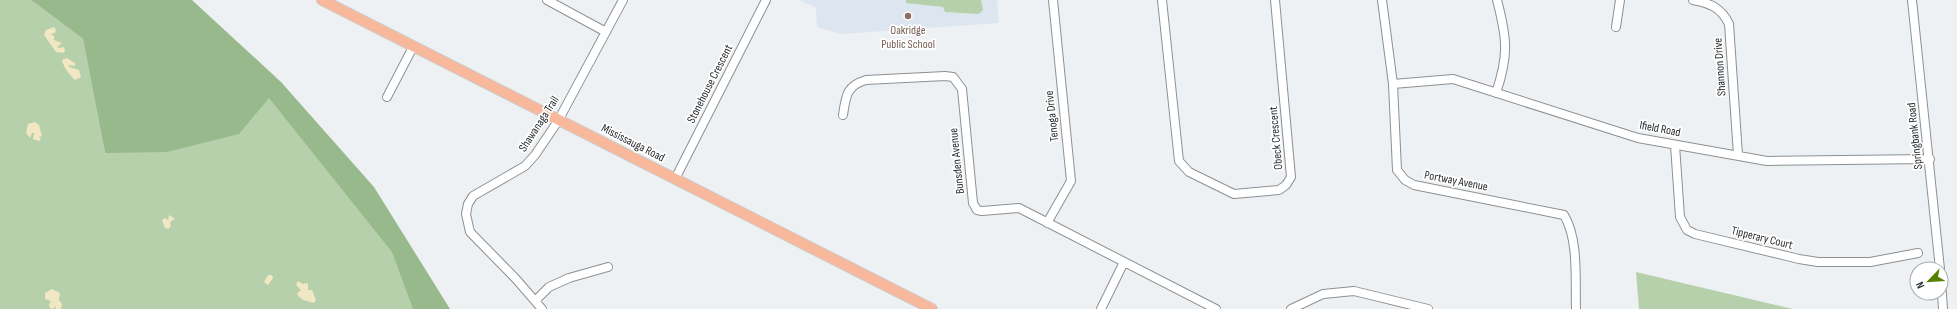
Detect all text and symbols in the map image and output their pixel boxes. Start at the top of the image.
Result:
marker: Oakridge Public School [903,11,913,21]
place label: Oakridge Public School [881,23,935,52]
street label: Shannon Drive [1710,37,1730,97]
street label: Stonehouse Crescent [684,42,736,126]
street label: Tenoga Drive [1042,90,1062,142]
street label: Shawanaga Trail [515,93,563,155]
street label: Springbank Road [1904,102,1926,170]
street label: Obeck Crescent [1266,105,1286,170]
street label: Ifield Road [1638,118,1682,140]
street label: Mississauga Road [599,121,667,165]
street label: Bunsden Avenue [946,127,968,195]
street label: Portway Avenue [1423,168,1489,195]
street label: Tipperary Court [1730,223,1795,253]
north arrow [1909,261,1949,301]
text: N [1913,279,1928,290]

